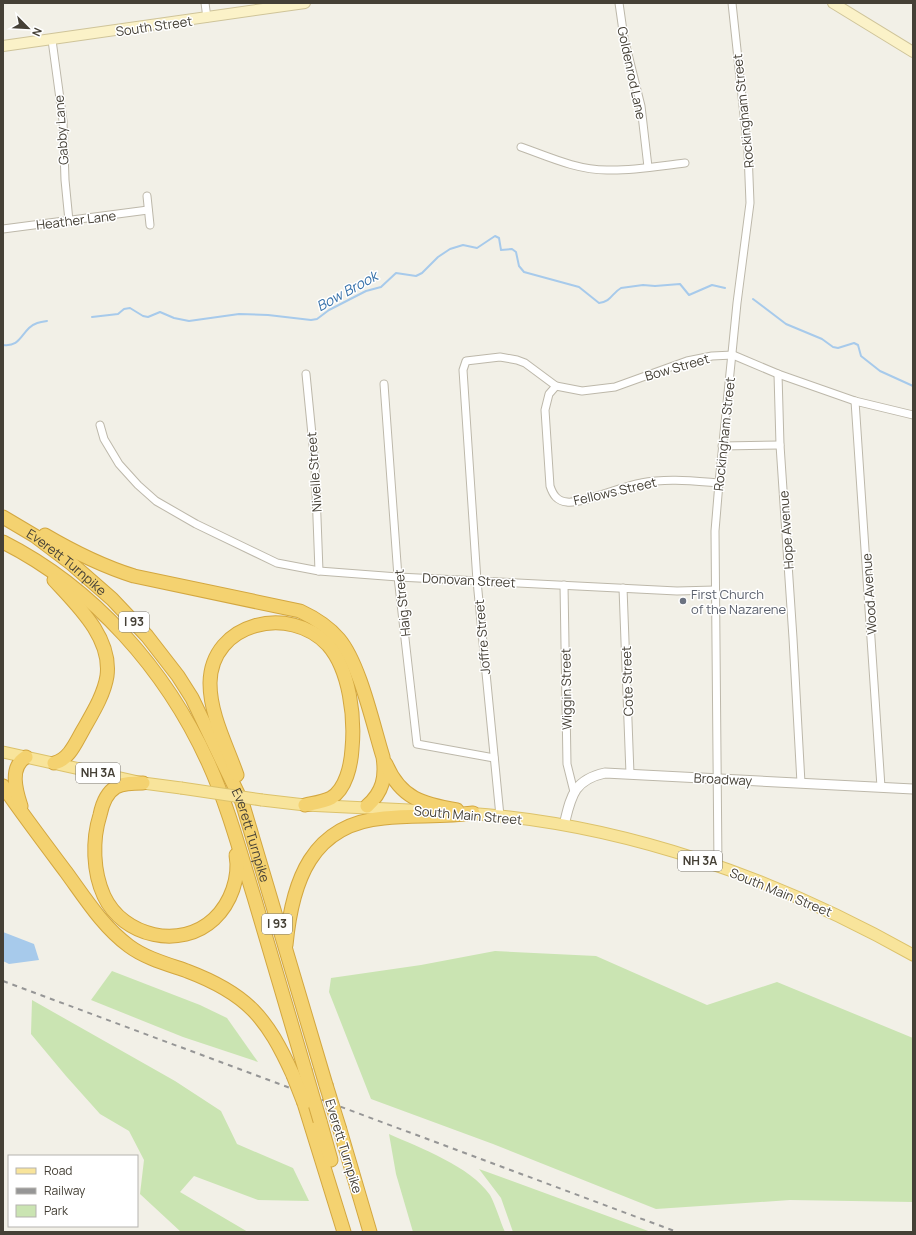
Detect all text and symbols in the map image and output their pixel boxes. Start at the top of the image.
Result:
north arrow [8,8,48,48]
street label: South Street [115,12,193,40]
street label: Goldenrod Lane [613,25,651,121]
text: N [29,26,46,39]
street label: Rockingham Street [728,53,758,169]
street label: Gabby Lane [50,94,72,166]
street label: Heather Lane [35,206,117,234]
water label: Bow Brook [313,265,383,315]
street label: Bow Street [643,349,711,385]
street label: Rockingham Street [709,376,739,492]
street label: Nivelle Street [302,431,326,513]
street label: Fellows Street [572,473,658,509]
street label: Hope Avenue [774,490,798,570]
street label: Everett Turnpike [23,524,111,600]
street label: Wood Avenue [857,552,881,635]
street label: Haig Street [390,568,414,638]
street label: Donovan Street [422,569,516,591]
place label: First Church of the Nazarene [691,585,786,618]
marker: First Church of the Nazarene [678,596,688,606]
street label: Joffre Street [470,599,494,675]
road number: I 93 [119,612,149,632]
street label: Cote Street [617,646,637,716]
street label: Wiggin Street [556,648,576,730]
road number: NH 3A [76,763,120,783]
street label: Broadway [693,768,753,790]
street label: Everett Turnpike [228,785,274,885]
street label: South Main Street [413,801,523,829]
road number: NH 3A [678,851,722,871]
street label: South Main Street [727,863,835,921]
road number: I 93 [262,914,292,934]
street label: Everett Turnpike [321,1097,367,1196]
legend [8,1155,138,1227]
text: Road [44,1162,72,1179]
text: Railway [44,1182,86,1199]
text: Park [44,1202,69,1219]

